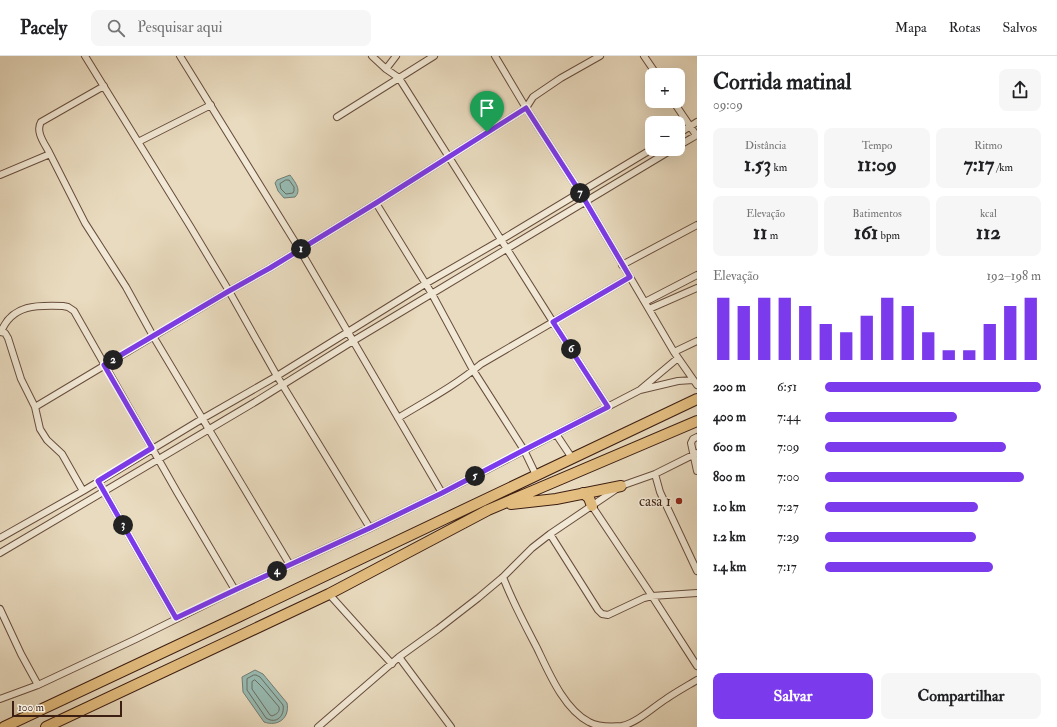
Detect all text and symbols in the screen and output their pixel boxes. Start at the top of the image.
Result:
search box [91,10,371,46]
text: Pacely [20,16,67,40]
icon: search [105,17,127,39]
text: Pesquisar aqui [137,18,222,37]
text: Mapa [895,19,927,36]
text: Rotas [949,19,980,36]
text: Salvos [1002,19,1037,36]
map controls [645,68,685,156]
button: + [645,68,685,108]
text: Corrida matinal [713,68,851,96]
button: share [999,69,1041,111]
pin [470,91,504,132]
icon: arrive [476,97,498,119]
text: 09:09 [713,97,743,113]
button: − [645,116,685,156]
text: Distância [745,139,786,152]
text: Tempo [862,139,892,152]
text: Ritmo [974,139,1002,152]
text: 1.53 [744,152,771,177]
text: 11:09 [857,152,897,177]
text: 7:17 [964,152,994,177]
text: km [771,161,787,174]
text: /km [994,161,1013,174]
pin: 7 [570,183,590,203]
text: 7 [577,186,583,199]
text: Elevação [746,207,785,220]
text: Batimentos [852,207,902,220]
text: kcal [980,207,997,220]
text: 11 [753,220,767,245]
text: 161 [854,220,878,245]
text: 112 [976,220,1001,245]
text: m [767,229,778,242]
text: bpm [878,229,900,242]
pin: 1 [291,239,311,259]
text: 1 [299,242,303,255]
text: Elevação [713,268,759,284]
text: 192–198 m [986,268,1041,284]
pin: 6 [561,339,581,359]
text: 6 [568,342,574,355]
pin: 2 [103,350,123,370]
text: 2 [110,353,116,366]
text: 200 m [713,379,746,395]
text: 6:51 [777,379,797,395]
text: 400 m [713,409,746,425]
text: 7:44 [777,409,800,425]
text: 600 m [713,439,746,455]
text: 7:09 [777,439,800,455]
pin: 5 [465,466,485,486]
text: 5 [473,469,477,482]
text: 800 m [713,469,745,485]
text: 7:00 [777,469,800,485]
place label: casa 1 [639,492,671,511]
marker: casa 1 [674,496,684,506]
text: 1.0 km [713,499,746,515]
text: 7:27 [777,499,799,515]
pin: 3 [113,515,133,535]
text: 3 [121,518,125,531]
text: 1.2 km [713,529,746,545]
text: 7:29 [777,529,799,545]
text: 1.4 km [713,559,746,575]
text: 7:17 [777,559,797,575]
pin: 4 [267,561,287,581]
text: 4 [274,564,280,577]
button: Salvar [713,673,873,719]
button: Compartilhar [881,673,1041,719]
scale bar [12,699,122,718]
text: 100 m [18,701,44,714]

